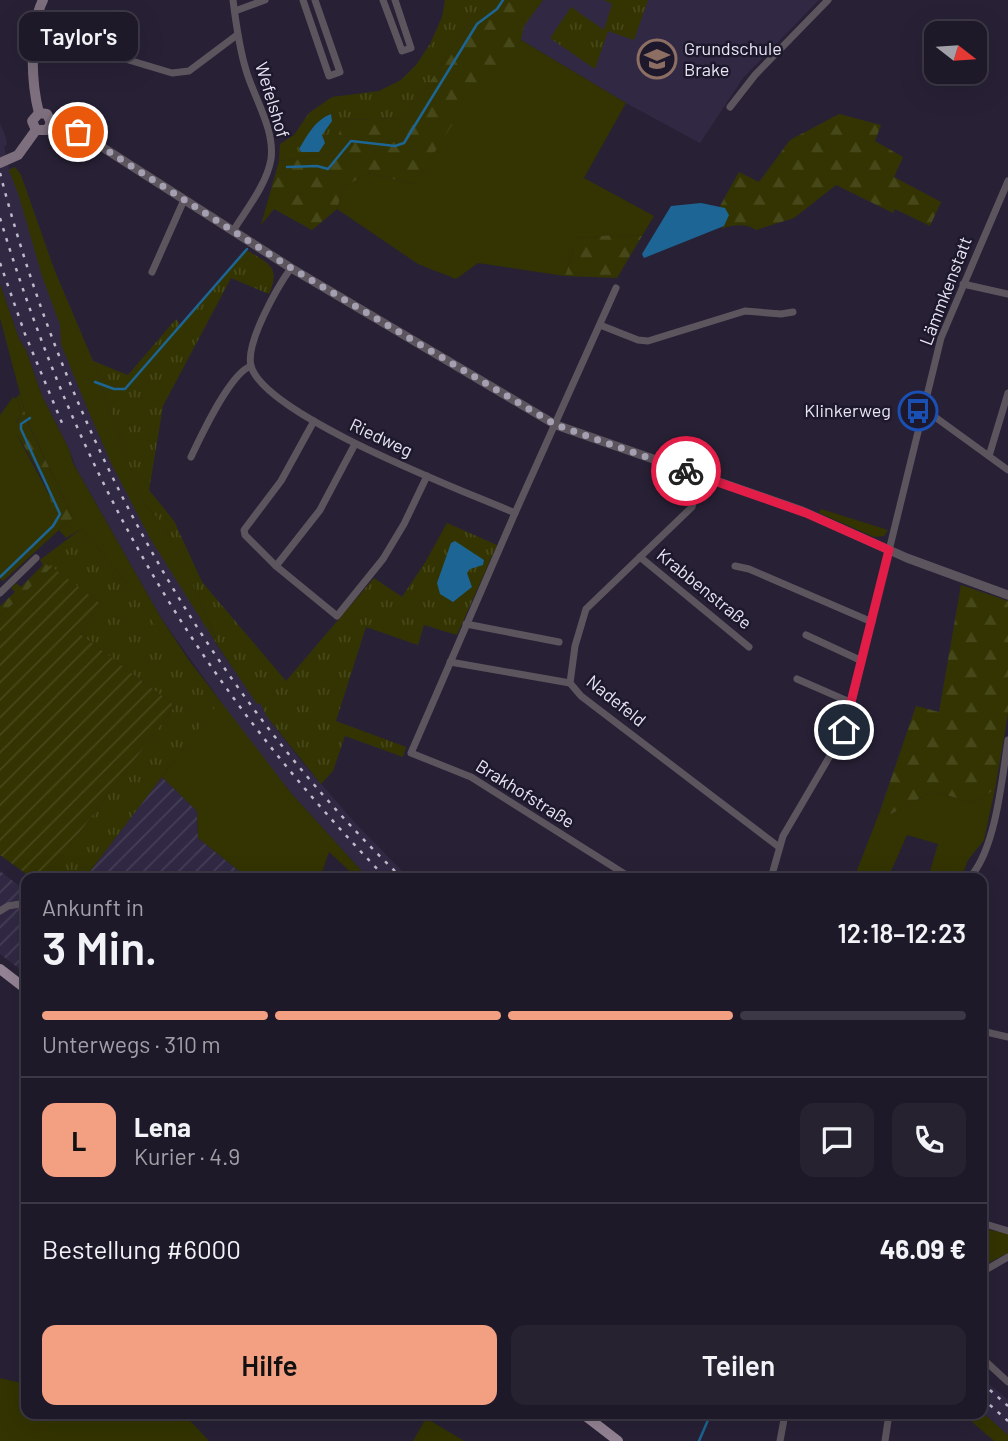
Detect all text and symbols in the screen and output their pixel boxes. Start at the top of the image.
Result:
callout: Taylor's [18,13,138,62]
north arrow [924,21,987,84]
map controls [924,21,987,84]
text: Taylor's [40,22,117,50]
place label: Grundschule Brake [684,37,782,80]
school or university icon: Grundschule Brake [636,38,678,80]
street label: Wefelshof [251,59,295,140]
pin [48,102,108,162]
icon: bag [59,113,97,151]
street label: Lämmkenstatt [914,233,976,348]
bus stop icon: Klinkerweg [897,390,939,432]
place label: Klinkerweg [804,399,891,421]
street label: Riedweg [346,413,416,461]
courier [651,436,721,506]
icon: bike [667,452,705,490]
street label: Krabbenstraße [653,543,757,633]
street label: Nadefeld [583,670,651,731]
pin [814,700,874,760]
icon: home [825,711,863,749]
street label: Brakhofstraße [472,754,579,832]
text: Ankunft in [42,893,144,921]
text: 12:18–12:23 [838,917,966,948]
text: 3 Min. [42,919,157,974]
text: Unterwegs · 310 m [42,1030,221,1058]
button: chat [800,1103,874,1177]
button: phone [892,1103,966,1177]
text: Lena [134,1111,191,1142]
text: L [72,1125,86,1156]
text: Kurier · 4.9 [134,1142,240,1170]
text: Bestellung #6000 [42,1233,241,1264]
text: 46.09 € [880,1233,966,1264]
button: Hilfe [42,1325,497,1405]
button: Teilen [511,1325,966,1405]

